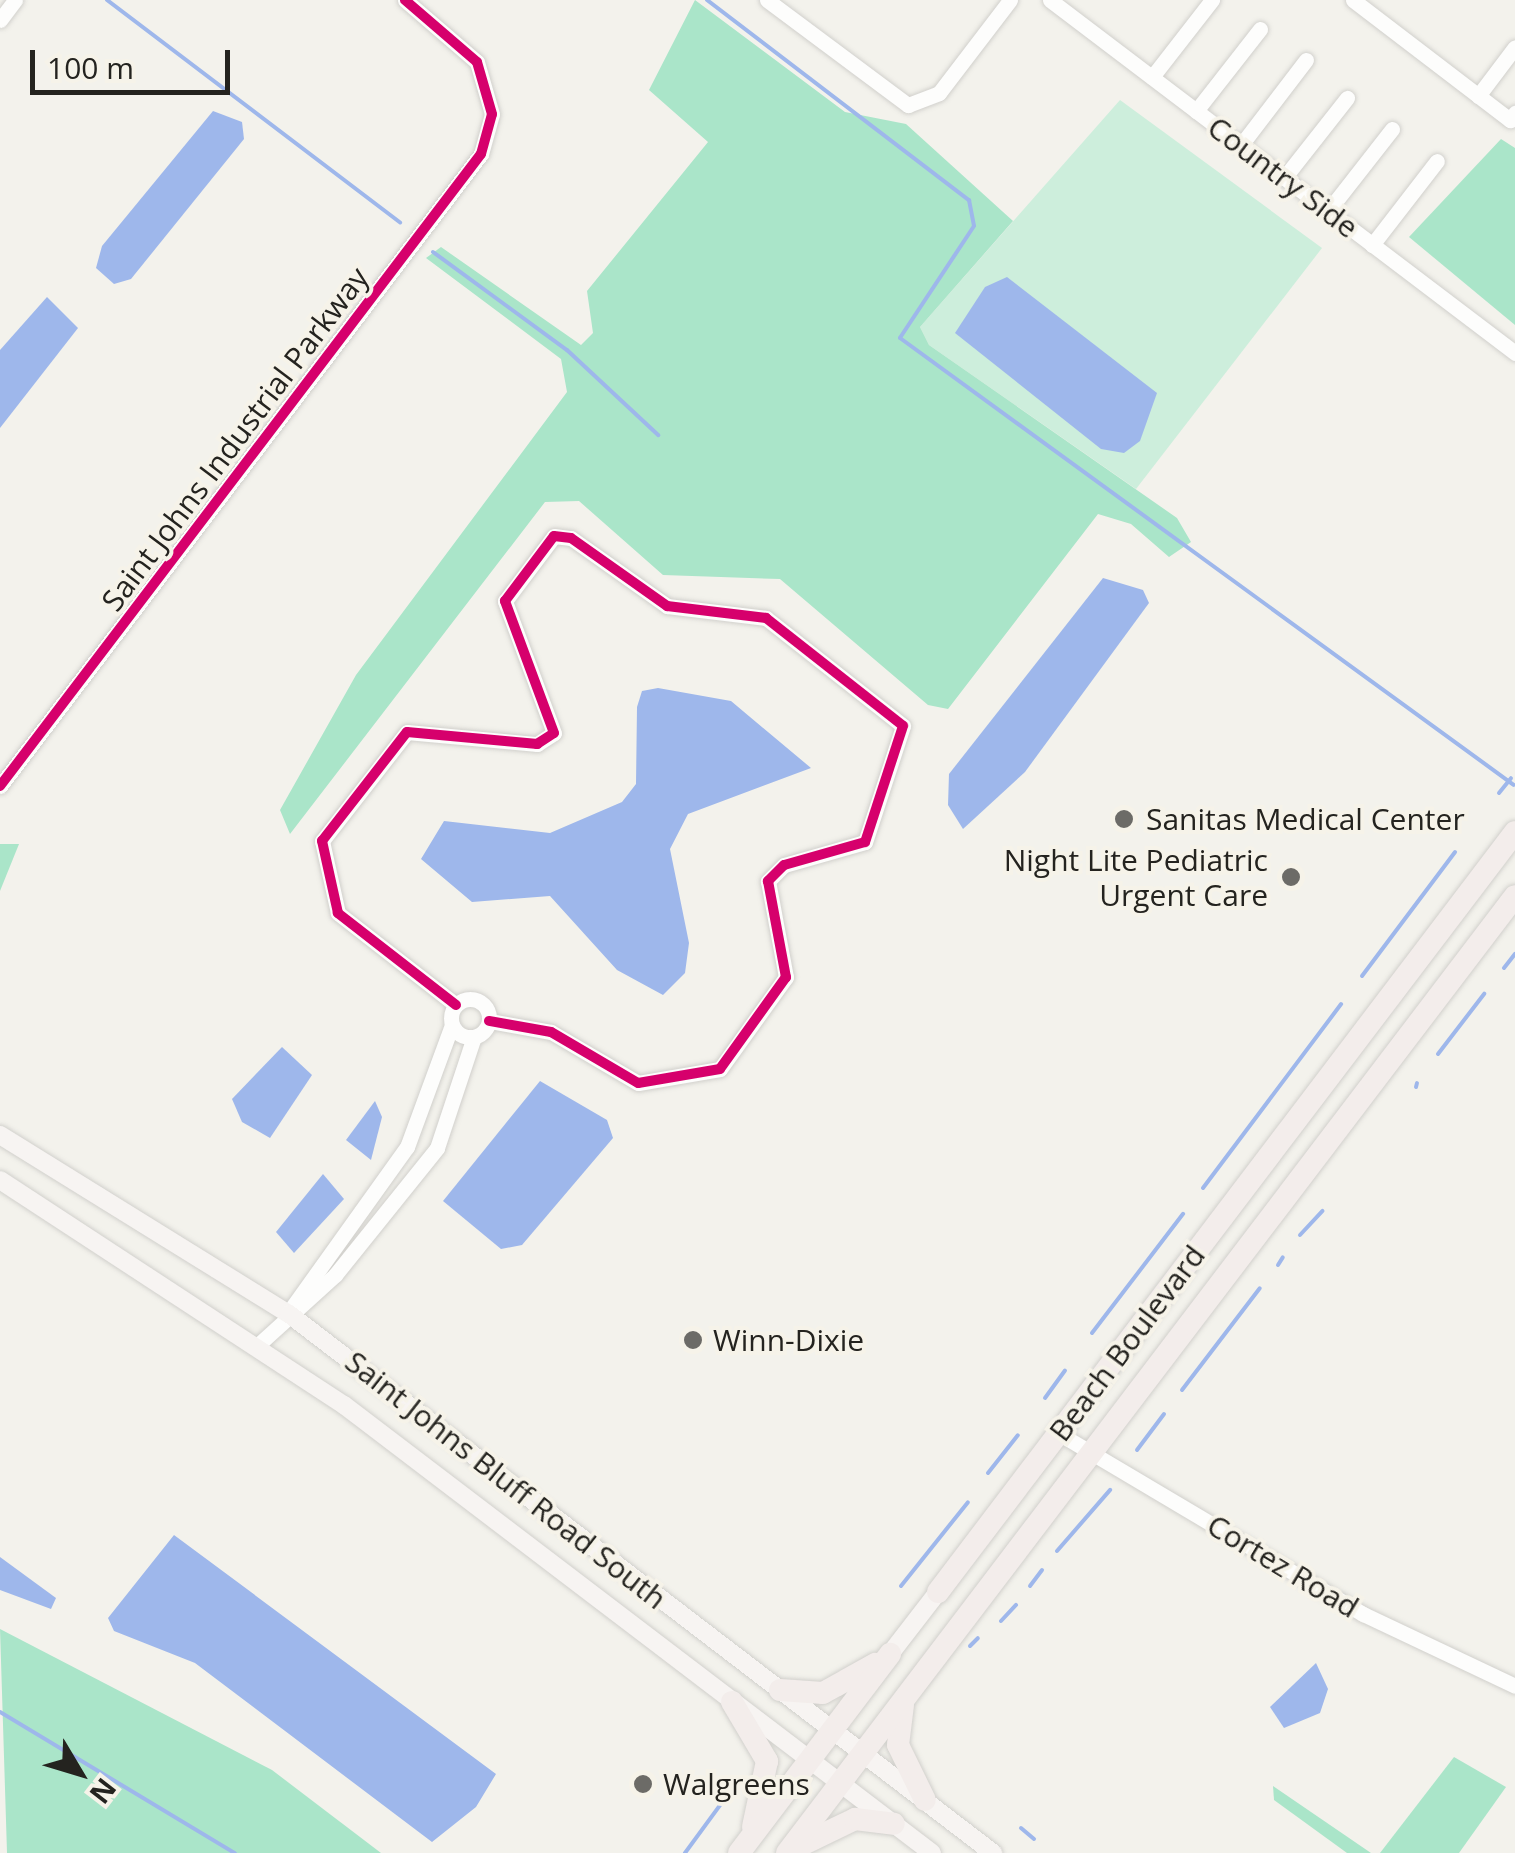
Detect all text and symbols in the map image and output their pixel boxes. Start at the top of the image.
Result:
scale bar [35,30,235,92]
text: 100 m [47,47,134,88]
street label: Country Side [1201,109,1365,245]
street label: Saint Johns Industrial Parkway [94,260,376,618]
place label: Sanitas Medical Center [1146,801,1465,837]
marker: Sanitas Medical Center [1111,806,1137,832]
place label: Night Lite Pediatric Urgent Care [1004,842,1268,912]
marker: Night Lite Pediatric Urgent Care [1278,864,1304,890]
street label: Beach Boulevard [1042,1238,1212,1448]
place label: Winn-Dixie [713,1322,864,1358]
marker: Winn-Dixie [682,1329,704,1351]
street label: Saint Johns Bluff Road South [338,1344,674,1616]
street label: Cortez Road [1201,1507,1365,1625]
north arrow [30,1723,130,1823]
place label: Walgreens [663,1766,810,1802]
text: N [82,1771,126,1812]
marker: Walgreens [632,1773,654,1795]

